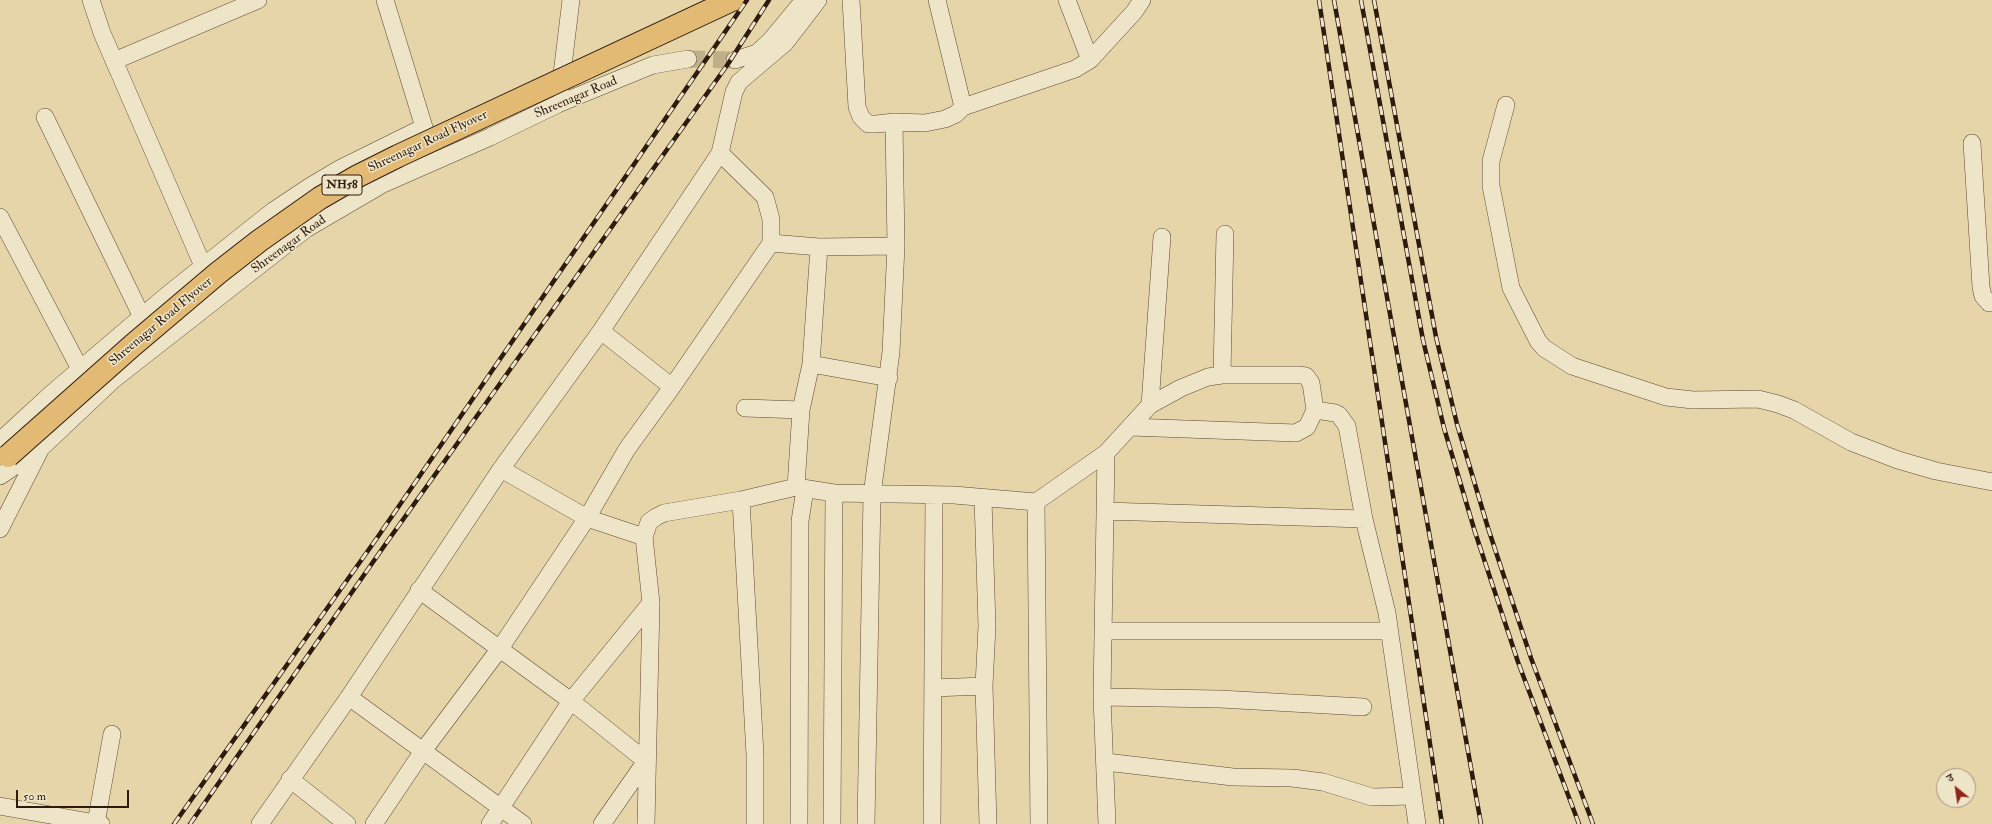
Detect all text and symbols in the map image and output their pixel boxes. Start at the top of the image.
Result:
street label: Shreenagar Road [532,74,620,122]
street label: Shreenagar Road Flyover [366,107,490,177]
road number: NH58 [322,175,362,195]
street label: Shreenagar Road [249,213,329,277]
street label: Shreenagar Road Flyover [106,274,216,370]
north arrow [1936,768,1976,808]
text: उ [1945,771,1956,785]
scale bar [18,782,131,808]
text: 50 m [23,789,46,804]

